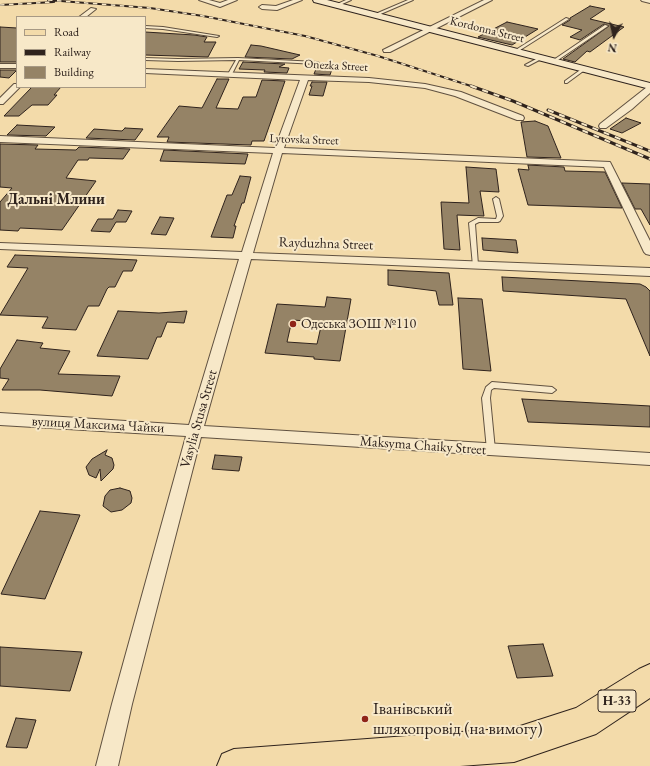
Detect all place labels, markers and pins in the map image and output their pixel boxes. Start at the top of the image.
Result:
place label: Одеська ЗОШ №110 [301,316,416,332]
marker: Одеська ЗОШ №110 [288,319,298,329]
place label: Iванівський шляхопровід (на вимогу) [373,699,543,739]
marker: Iванівський шляхопровід (на вимогу) [360,714,370,724]

